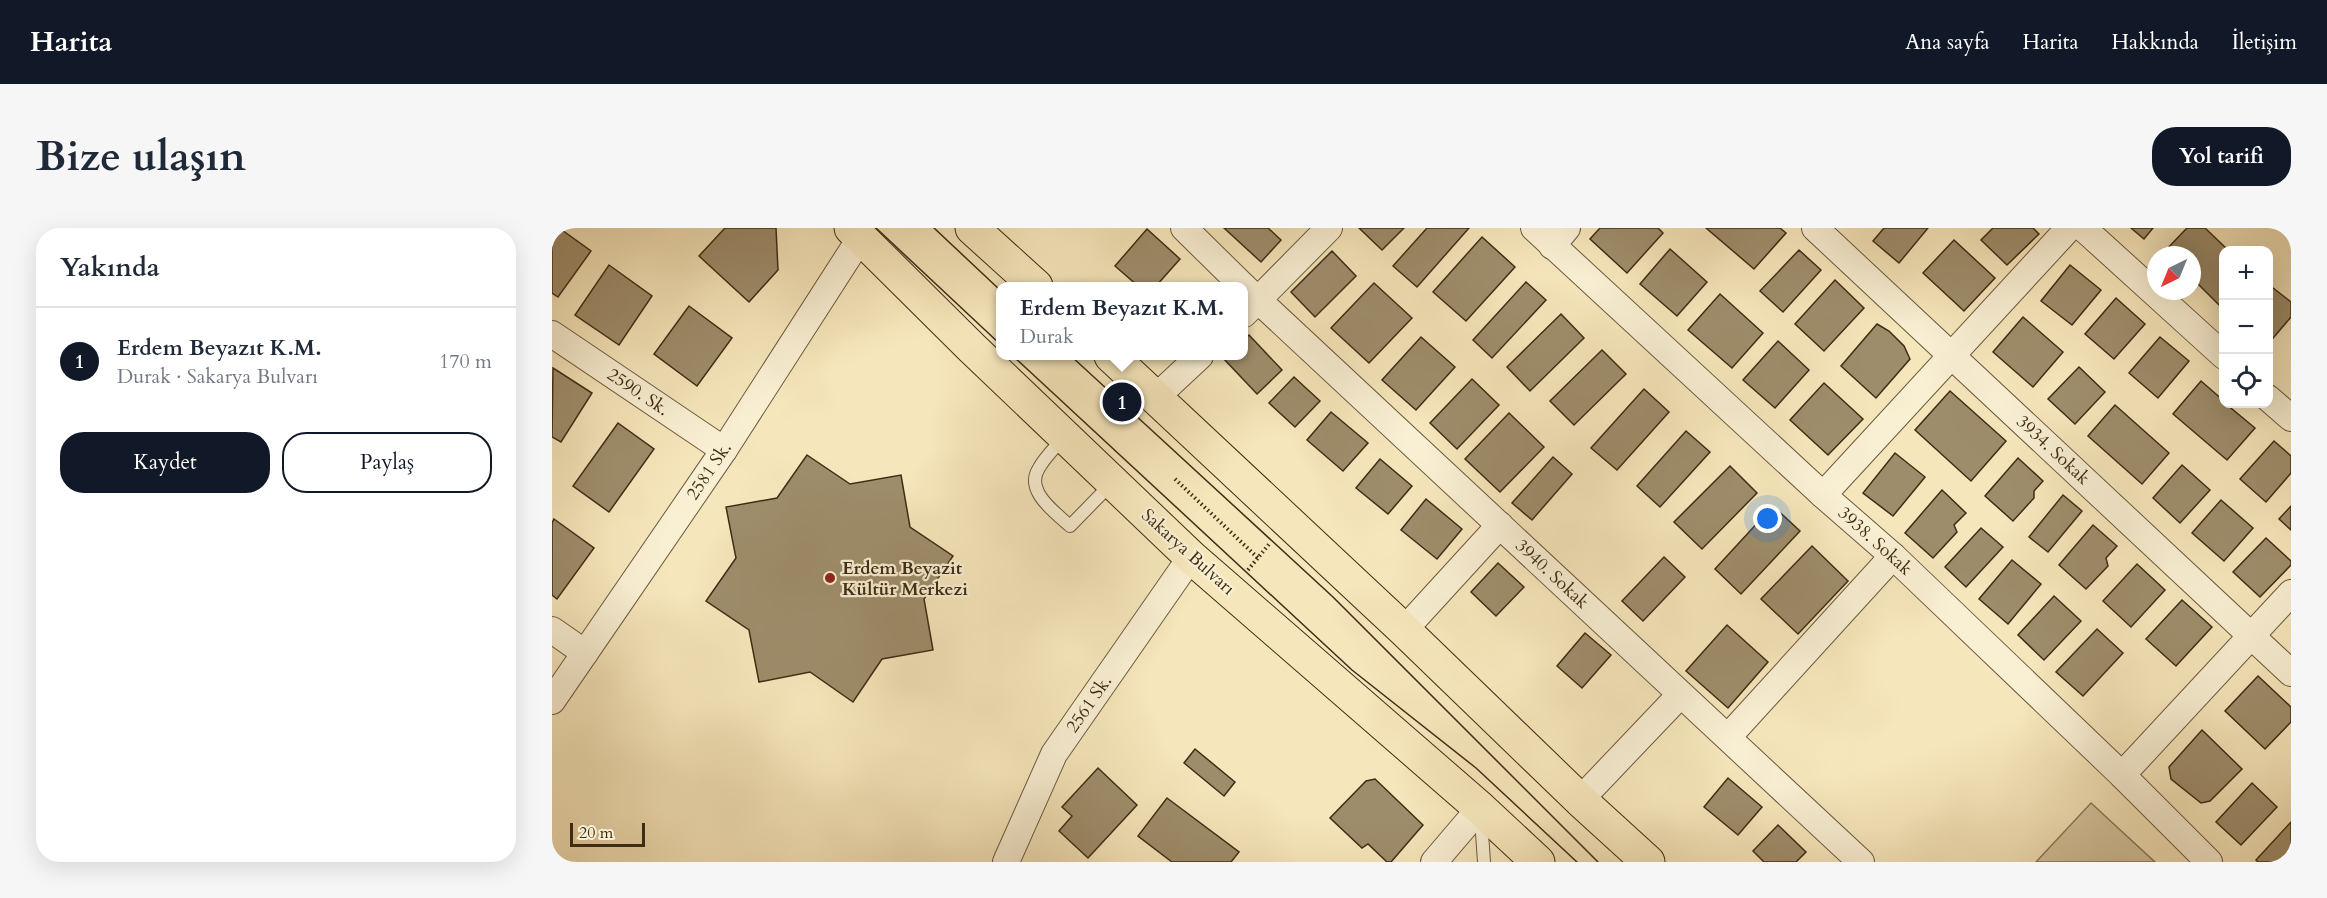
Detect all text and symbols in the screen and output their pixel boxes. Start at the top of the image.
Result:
text: Harita [30,23,113,61]
text: Ana sayfa [1905,28,1990,57]
text: Harita [2023,28,2079,57]
text: Hakkında [2112,28,2199,57]
text: İletişim [2232,28,2297,57]
button: Yol tarifi [2152,127,2291,186]
text: Bize ulaşın [36,128,246,185]
north arrow [2147,246,2201,300]
map controls [2219,246,2273,408]
button: + [2219,246,2273,300]
text: Yakında [60,250,160,285]
popup [996,282,1248,360]
text: Erdem Beyazıt K.M. [1020,293,1224,323]
button: − [2219,300,2273,354]
text: Durak [1020,323,1074,350]
text: Erdem Beyazıt K.M. [117,333,322,363]
text: 1 [74,348,85,375]
text: 170 m [439,348,492,375]
button: locate [2219,354,2273,408]
street label: 2590. Sk. [602,362,674,422]
text: Durak · Sakarya Bulvarı [117,363,318,390]
pin: 1 [1102,380,1142,424]
street label: 3934. Sokak [2011,409,2095,491]
button: Kaydet [60,432,270,493]
button: Paylaş [282,432,492,493]
street label: 2581 Sk. [680,437,738,505]
street label: 3938. Sokak [1832,501,1918,581]
street label: Sakarya Bulvarı [1136,503,1240,601]
your location [1753,504,1782,533]
street label: 3940. Sokak [1510,533,1594,615]
place label: Erdem Beyazit Kültür Merkezi [842,556,968,602]
marker: Erdem Beyazit Kültür Merkezi [823,571,837,585]
street label: 2561 Sk. [1060,670,1118,738]
scale bar [570,820,645,848]
text: 20 m [579,822,613,844]

